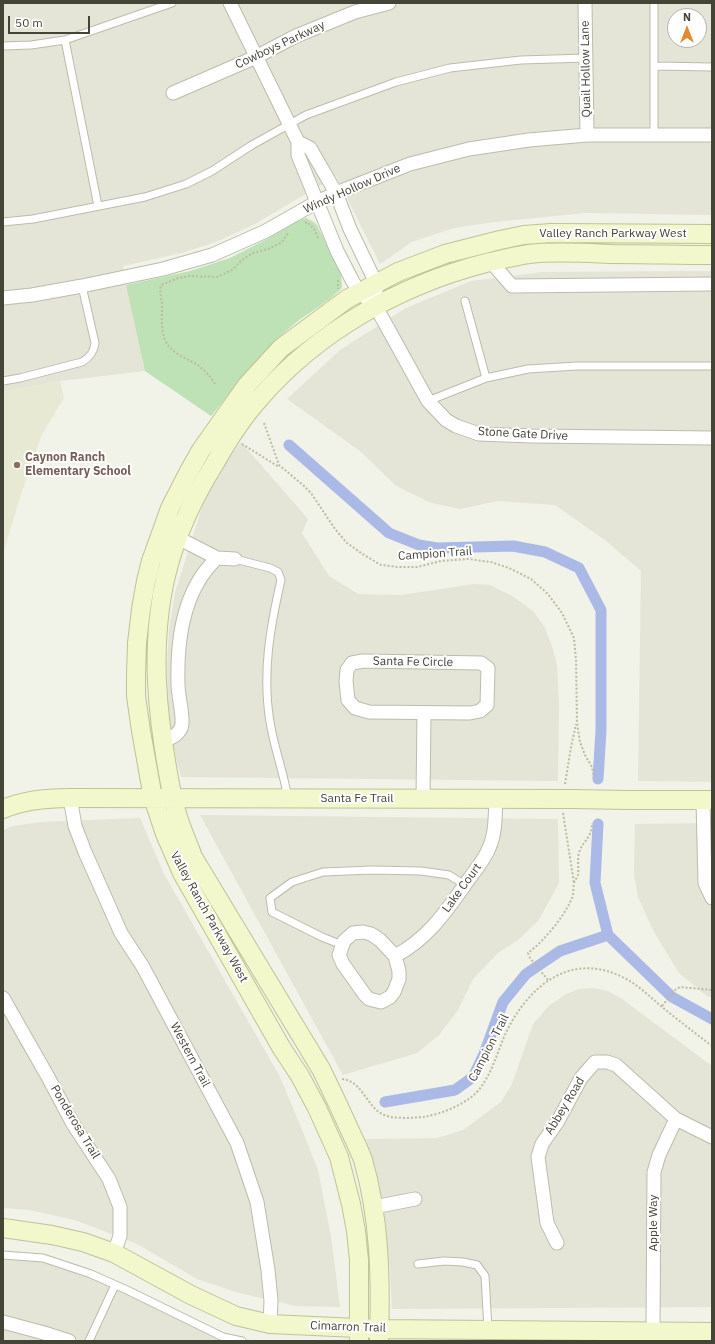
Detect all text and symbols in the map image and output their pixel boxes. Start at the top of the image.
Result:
scale bar [10,8,92,34]
north arrow [667,8,707,48]
text: N [683,10,691,24]
text: 50 m [15,15,43,30]
street label: Cowboys Parkway [233,18,327,72]
street label: Quail Hollow Lane [578,20,594,118]
street label: Windy Hollow Drive [301,161,403,217]
street label: Valley Ranch Parkway West [539,227,687,241]
street label: Stone Gate Drive [478,424,568,444]
place label: Caynon Ranch Elementary School [25,451,131,479]
marker: Caynon Ranch Elementary School [12,460,22,470]
street label: Campion Trail [398,544,472,564]
street label: Santa Fe Circle [373,654,453,670]
street label: Santa Fe Trail [321,792,393,806]
street label: Valley Ranch Parkway West [167,849,251,985]
street label: Lake Court [439,860,485,916]
street label: Campion Trail [466,1012,512,1084]
street label: Western Trail [167,1020,213,1090]
street label: Abbey Road [542,1075,588,1137]
street label: Ponderosa Trail [47,1082,103,1162]
street label: Apple Way [647,1194,661,1252]
street label: Cimarron Trail [310,1318,386,1336]

